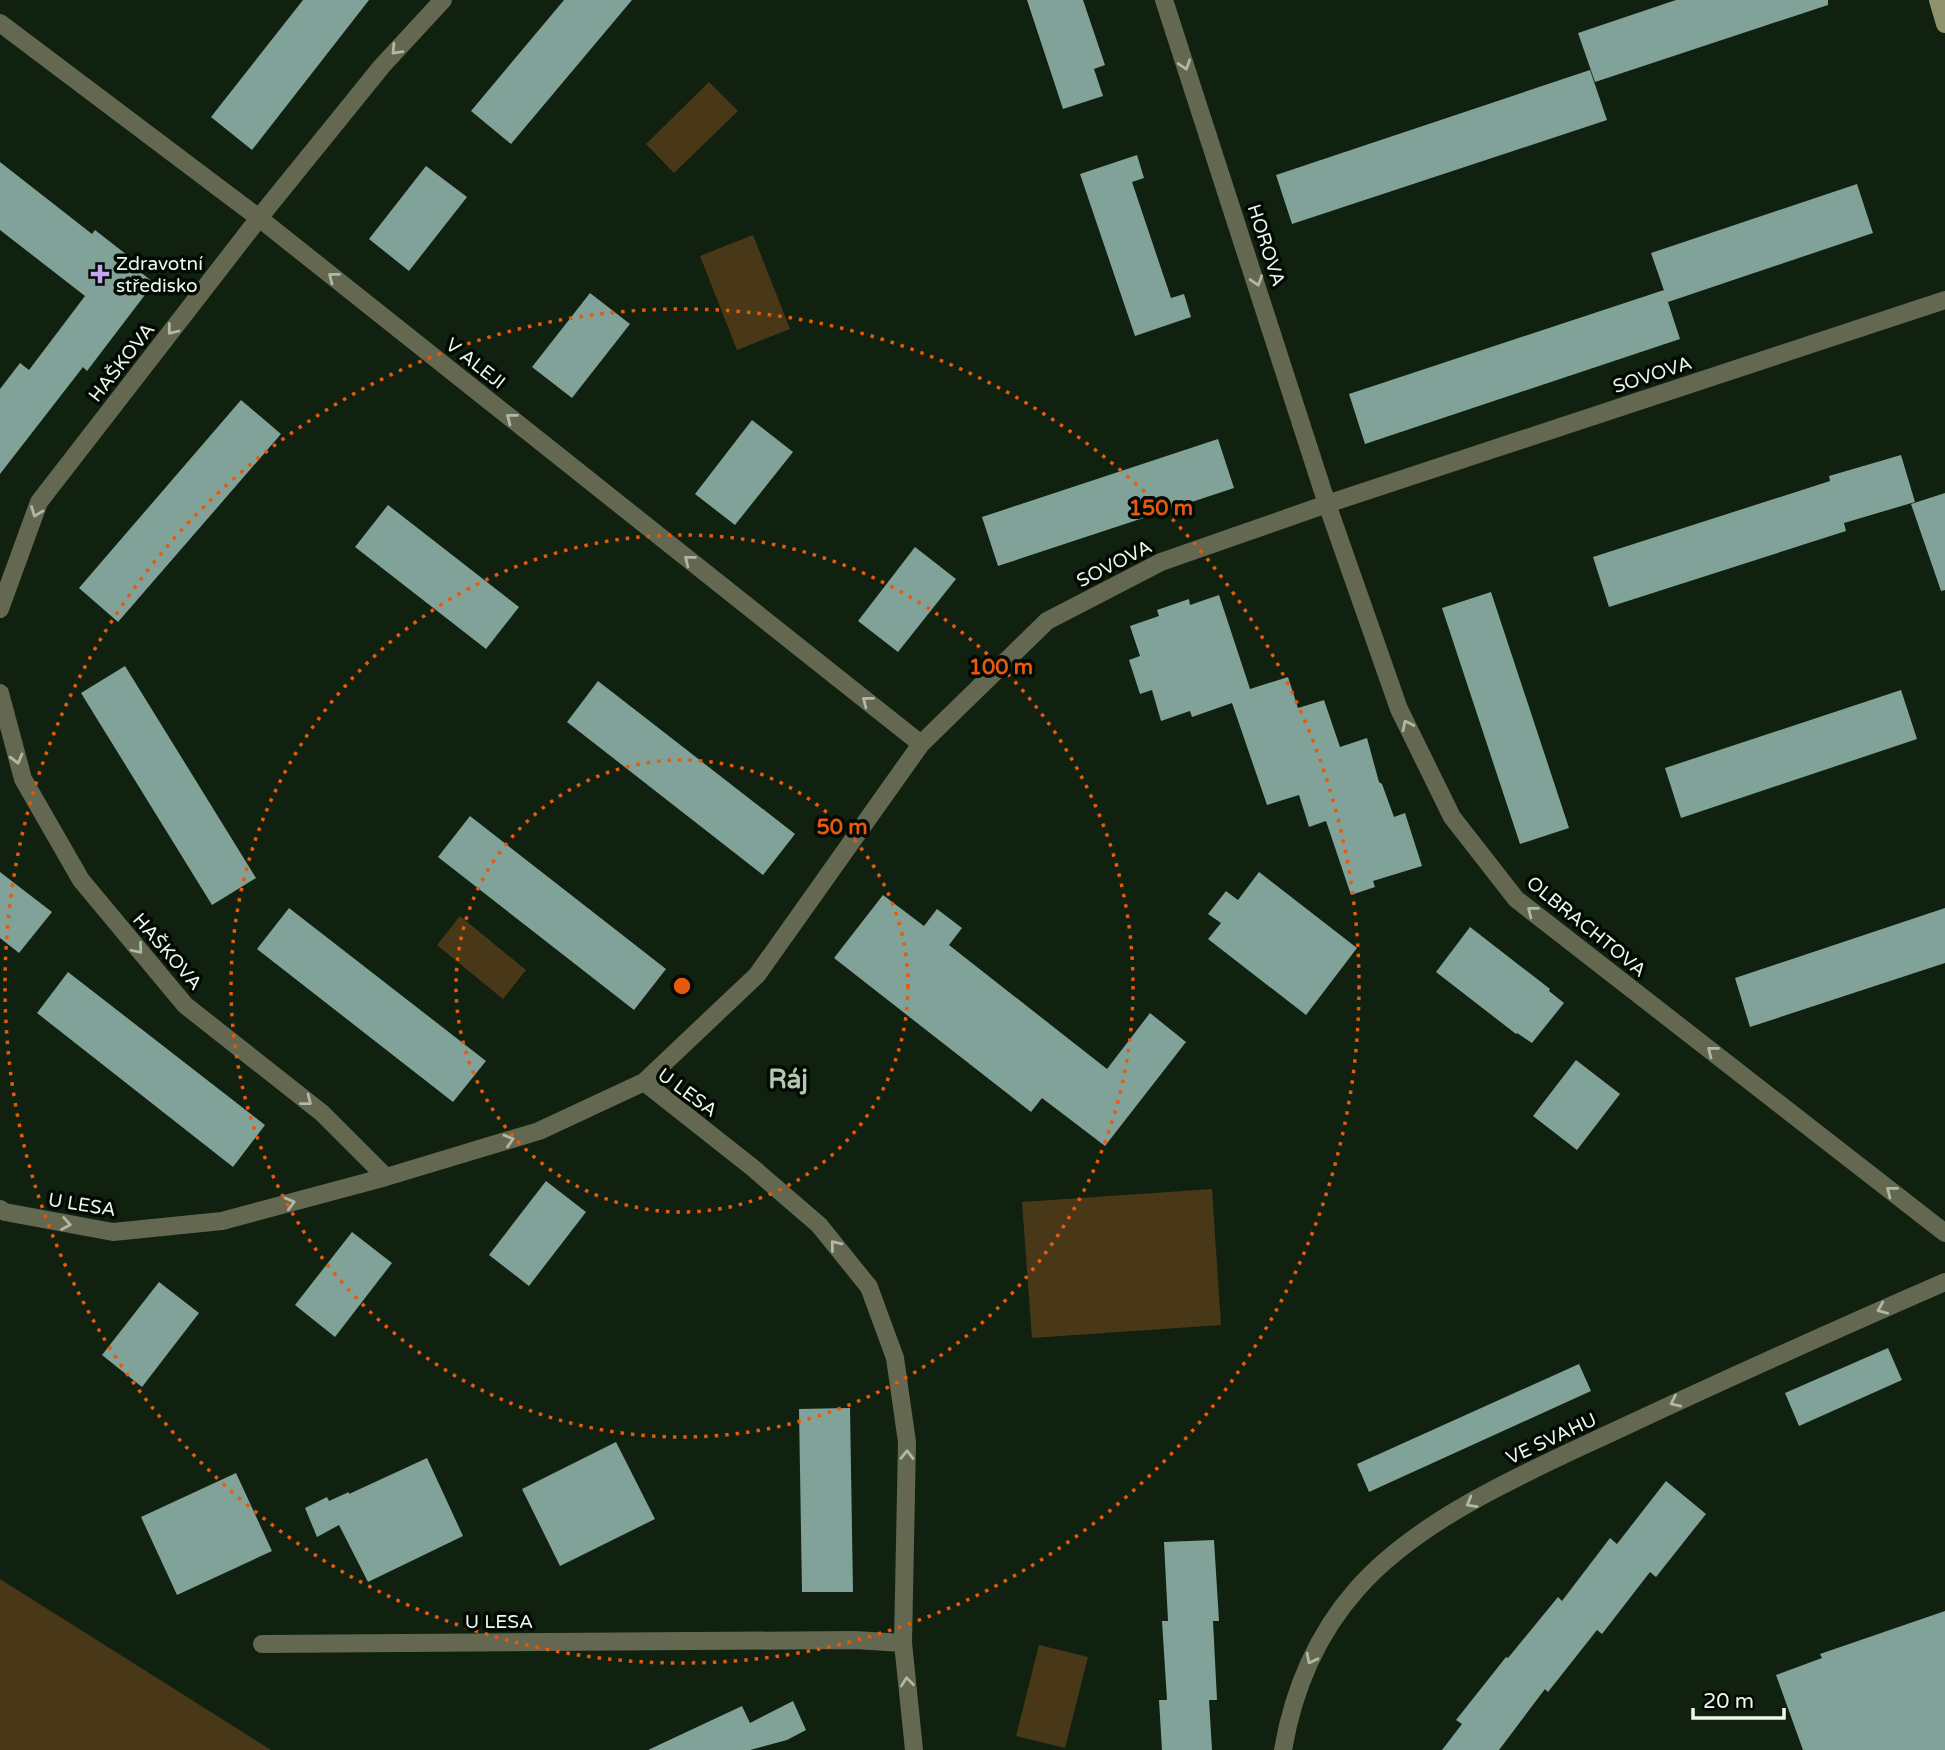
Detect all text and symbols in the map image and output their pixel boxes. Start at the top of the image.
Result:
one-way arrow [392,42,405,55]
one-way arrow [1177,59,1192,71]
street label: HOROVA [1242,201,1290,289]
place label: Zdravotní středisko [116,253,203,297]
marker: Zdravotní středisko [90,264,110,284]
one-way arrow [328,272,341,285]
one-way arrow [1248,275,1263,287]
street label: HAŠKOVA [84,319,159,406]
one-way arrow [168,322,181,335]
street label: V ALEJI [441,334,510,394]
street label: SOVOVA [1610,352,1694,398]
one-way arrow [506,414,519,427]
text: 150 m [1129,496,1193,521]
one-way arrow [30,505,44,517]
street label: SOVOVA [1073,536,1156,592]
one-way arrow [685,555,697,568]
text: 100 m [969,655,1033,680]
one-way arrow [863,697,875,710]
one-way arrow [1401,720,1415,732]
one-way arrow [9,752,23,764]
text: 50 m [816,815,868,840]
street label: OLBRACHTOVA [1522,872,1651,982]
one-way arrow [1528,907,1540,920]
street label: HAŠKOVA [128,909,206,994]
one-way arrow [130,940,142,953]
centre of rings [670,974,694,998]
one-way arrow [1707,1047,1719,1060]
street label: U LESA [653,1064,722,1122]
district label: Ráj [768,1064,808,1095]
one-way arrow [299,1092,311,1105]
one-way arrow [502,1134,514,1149]
one-way arrow [1887,1187,1899,1200]
street label: U LESA [46,1189,117,1221]
one-way arrow [284,1197,296,1211]
one-way arrow [60,1215,72,1230]
one-way arrow [831,1240,843,1253]
one-way arrow [1877,1301,1890,1315]
one-way arrow [1670,1394,1682,1408]
street label: VE SVAHU [1503,1408,1600,1469]
one-way arrow [899,1449,915,1460]
one-way arrow [1465,1494,1478,1507]
street label: U LESA [465,1611,533,1633]
one-way arrow [1306,1652,1320,1664]
one-way arrow [900,1676,915,1688]
scale bar [1693,1676,1784,1720]
text: 20 m [1703,1689,1754,1714]

